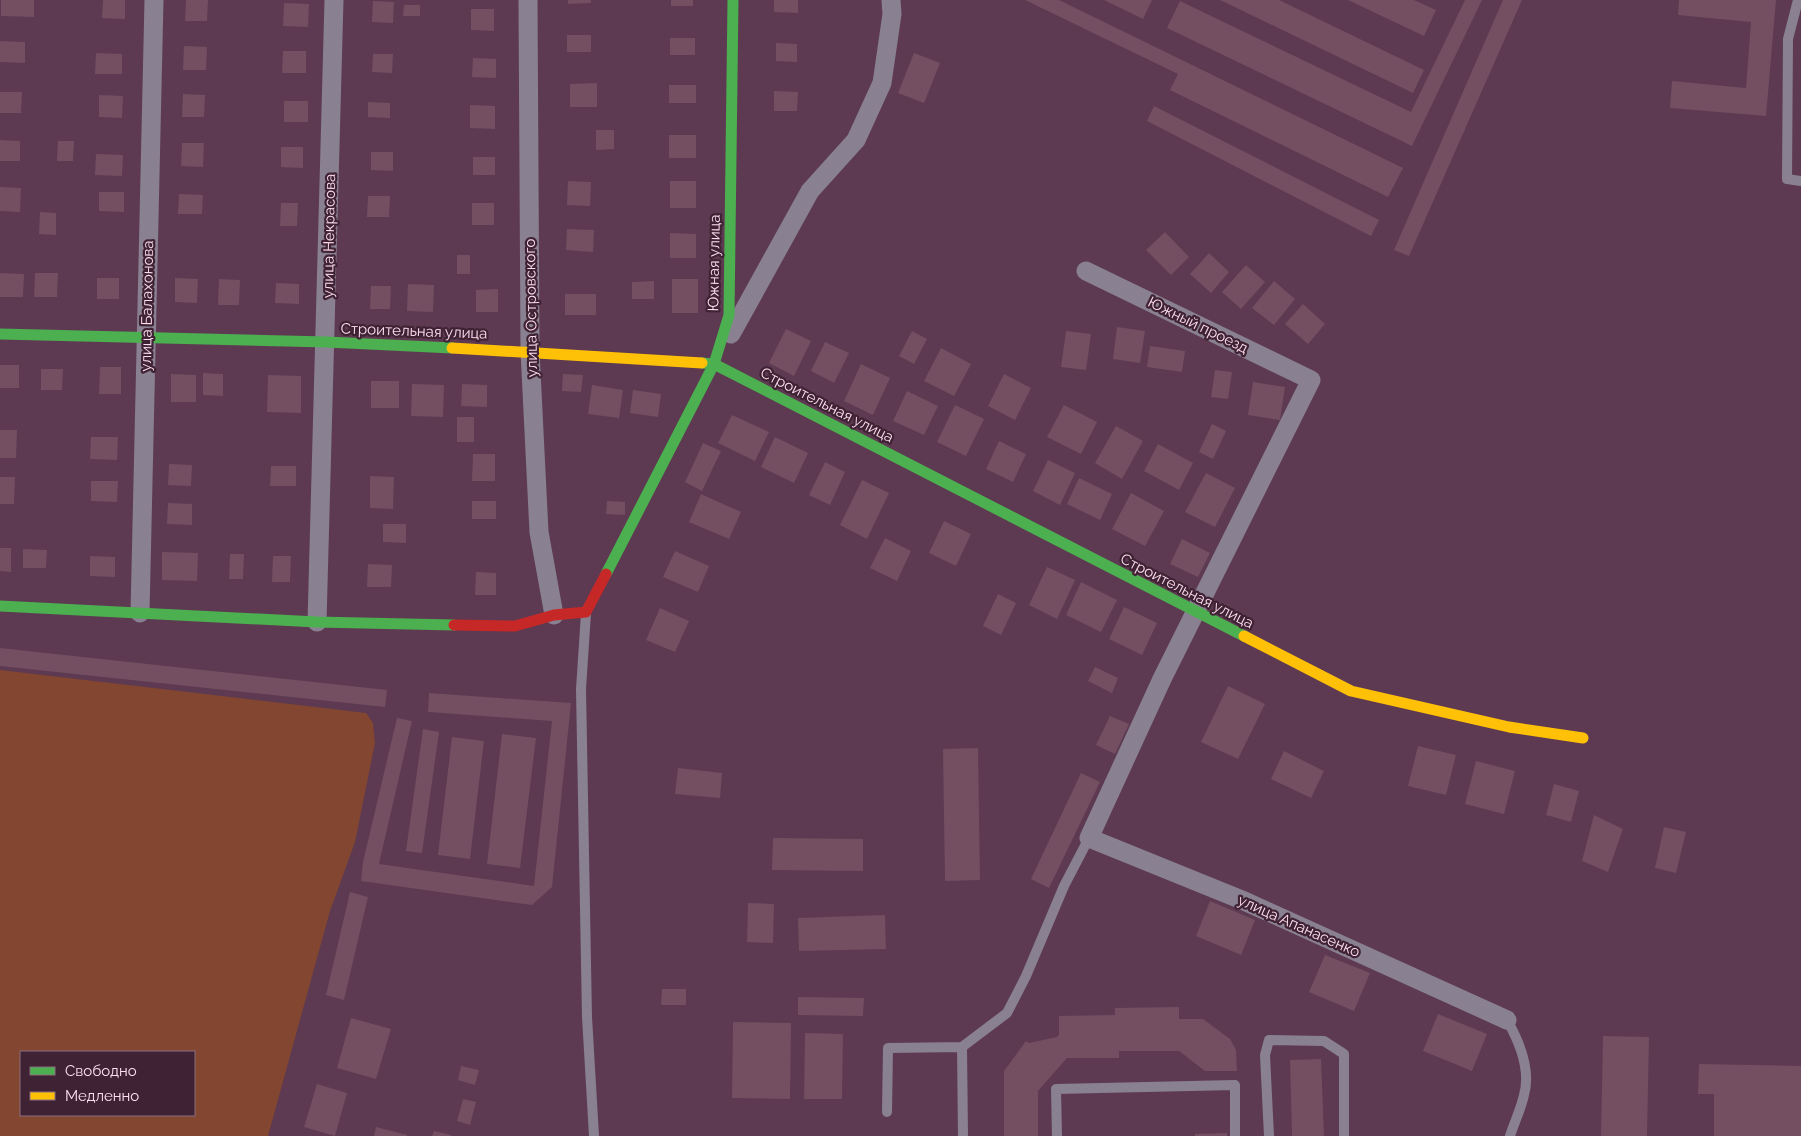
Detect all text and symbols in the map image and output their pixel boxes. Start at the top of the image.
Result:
street label: улица Некрасова [319,174,339,298]
street label: Южная улица [704,214,724,312]
street label: улица Островского [521,238,541,377]
street label: улица Балахонова [137,240,157,372]
street label: Южный проезд [1145,293,1251,357]
street label: Строительная улица [340,319,488,343]
street label: Строительная улица [757,364,897,446]
street label: Строительная улица [1117,550,1257,632]
street label: улица Апанасенко [1235,891,1363,961]
legend [20,1051,195,1116]
text: Свободно [65,1062,137,1080]
text: Медленно [65,1087,139,1105]

